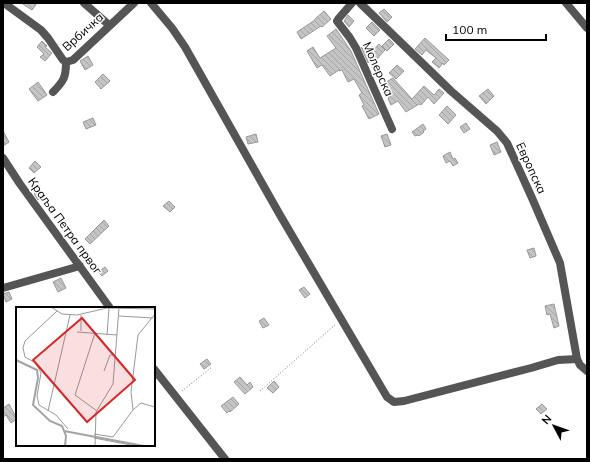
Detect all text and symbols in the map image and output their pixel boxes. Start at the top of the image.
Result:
street label: Врбичка [59,9,106,54]
scale bar [446,16,546,42]
text: 100 m [452,22,487,37]
street label: Молерска [360,39,397,98]
street label: Европска [513,140,550,196]
street label: Краља Петра првог [25,174,106,278]
inset map [16,307,155,446]
north arrow [534,406,574,446]
text: N [538,412,554,427]

